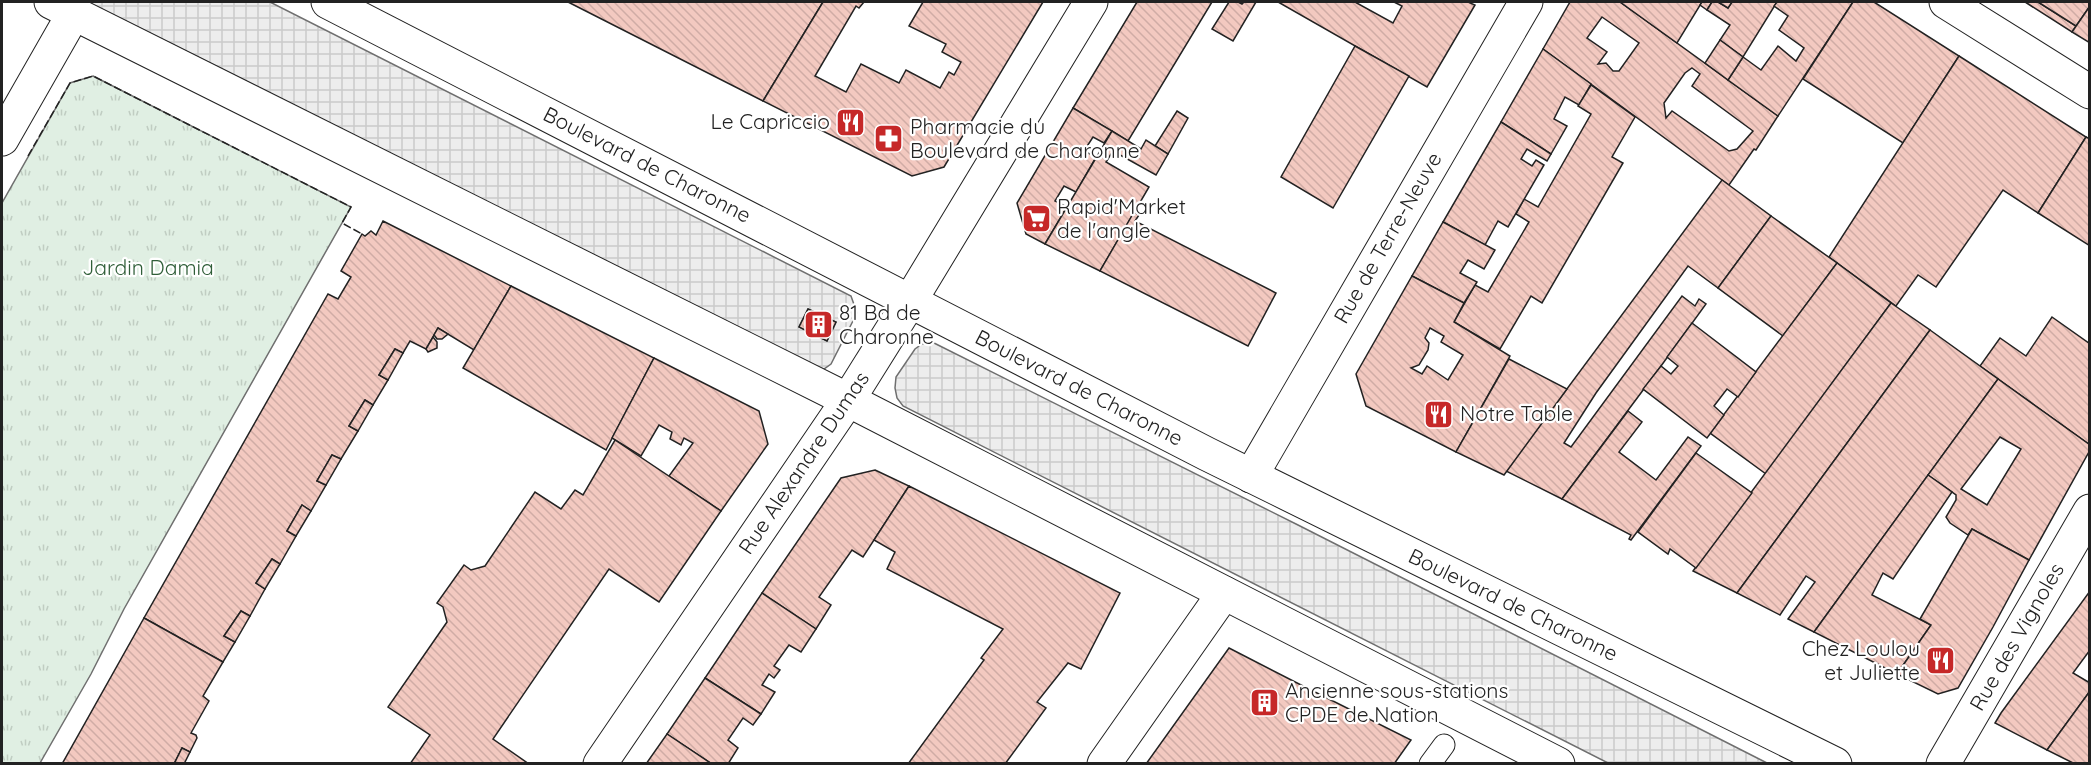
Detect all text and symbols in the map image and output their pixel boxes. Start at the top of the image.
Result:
street label: Boulevard de Charonne [539,100,756,228]
restaurant icon: Le Capriccio [835,106,867,138]
place label: Le Capriccio [711,108,830,134]
place label: Pharmacie du Boulevard de Charonne [910,113,1140,163]
pharmacy icon: Pharmacie du Boulevard de Charonne [873,123,905,155]
street label: Rue de Terre-Neuve [1328,147,1447,328]
place label: Rapid'Market de l'angle [1057,193,1186,243]
supermarket icon: Rapid'Market de l'angle [1020,203,1052,235]
park label: Jardin Damia [82,254,214,280]
place label: 81 Bd de Charonne [839,299,934,349]
building icon: 81 Bd de Charonne [802,309,834,341]
street label: Boulevard de Charonne [971,323,1188,451]
street label: Rue Alexandre Dumas [732,366,874,559]
restaurant icon: Notre Table [1423,398,1455,430]
place label: Notre Table [1460,400,1573,426]
street label: Boulevard de Charonne [1405,542,1622,666]
street label: Rue des Vignoles [1963,558,2069,715]
place label: Chez Loulou et Juliette [1802,635,1920,685]
restaurant icon: Chez Loulou et Juliette [1925,645,1957,677]
place label: Ancienne sous-stations CPDE de Nation [1285,677,1508,727]
building icon: Ancienne sous-stations CPDE de Nation [1248,687,1280,719]

